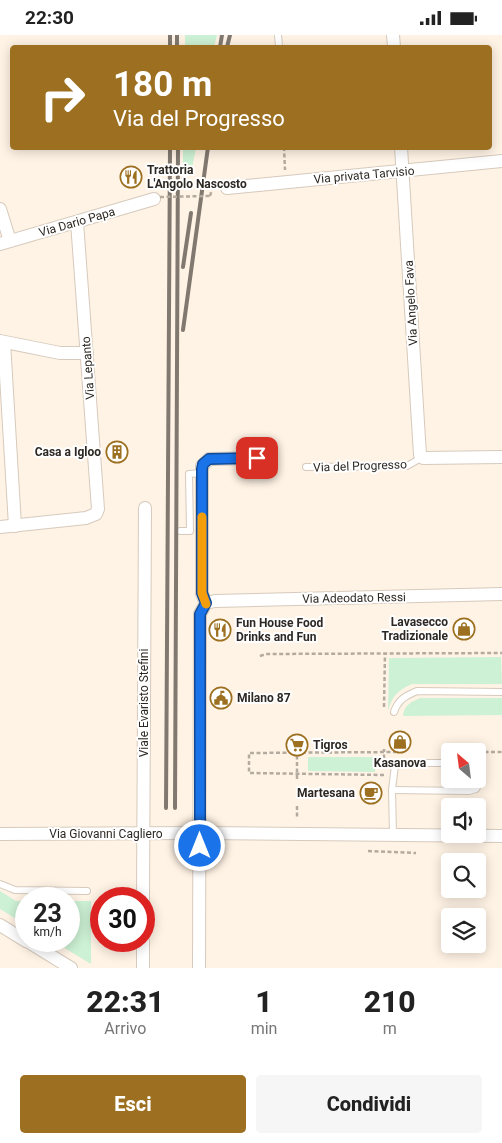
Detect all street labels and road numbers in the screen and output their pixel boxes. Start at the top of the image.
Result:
street label: Via privata Tarvisio [313,164,415,186]
street label: Via Dario Papa [37,204,117,240]
street label: Via Angelo Fava [402,260,420,346]
street label: Via Lepanto [79,336,97,400]
street label: Via del Progresso [313,457,407,475]
street label: Via Adeodato Ressi [302,590,406,606]
street label: Viale Evaristo Stefini [137,649,151,757]
street label: Via Giovanni Cagliero [49,827,163,841]

